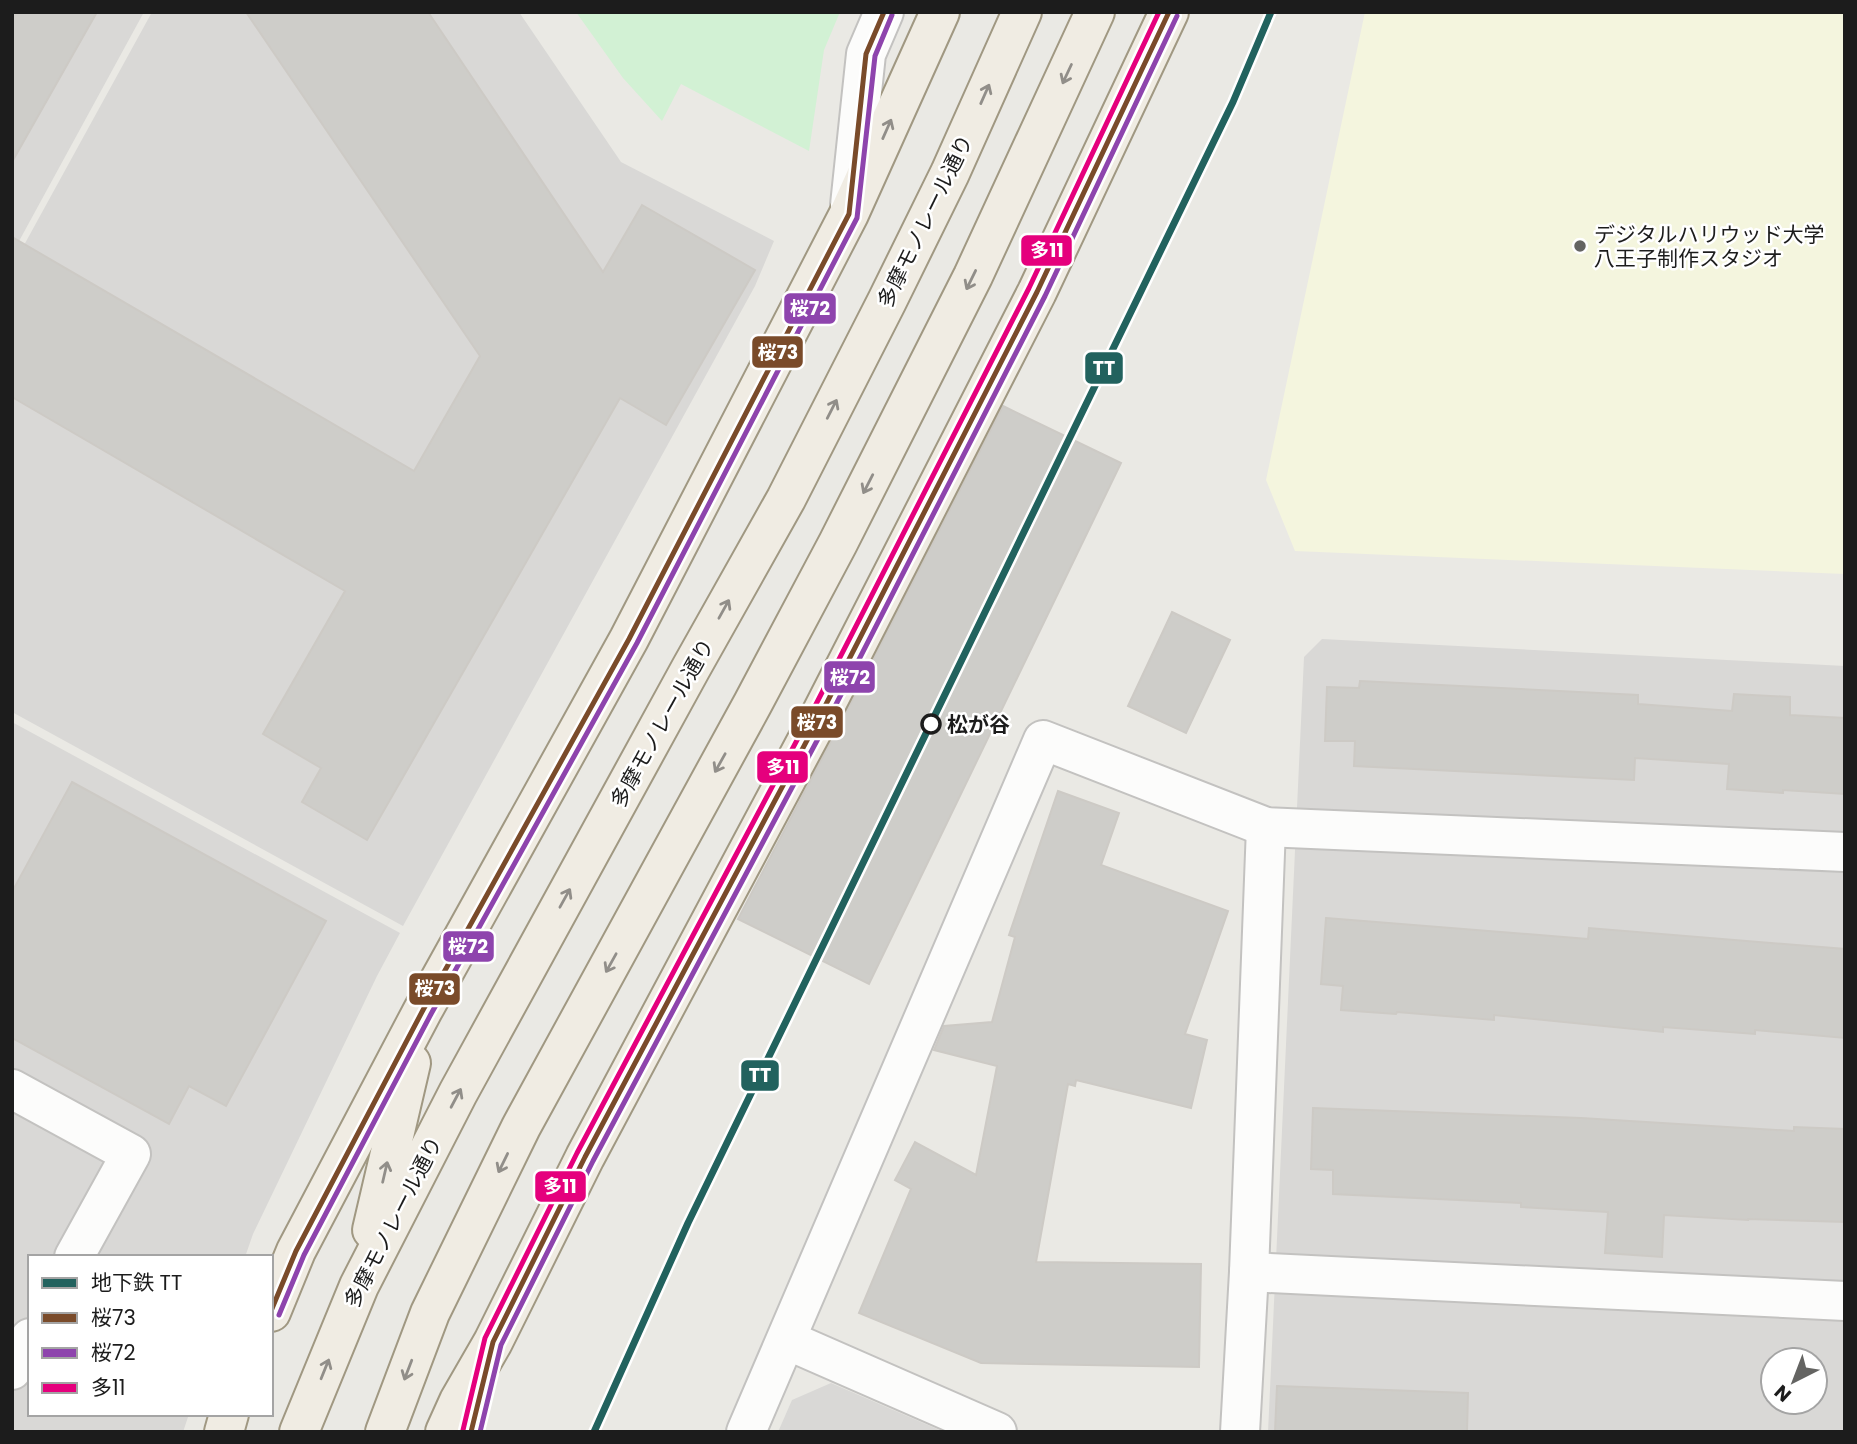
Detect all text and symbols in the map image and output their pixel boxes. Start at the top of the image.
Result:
one-way arrow [1060,63,1073,84]
one-way arrow [979,84,992,105]
one-way arrow [881,119,894,140]
street label: 多摩モノレール通り [871,130,979,312]
place label: デジタルハリウッド大学 八王子制作スタジオ [1594,220,1825,273]
line badge: 多11 [1020,234,1073,267]
text: 多11 [1030,237,1064,264]
marker: デジタルハリウッド大学 八王子制作スタジオ [1572,238,1588,254]
one-way arrow [963,269,977,290]
line badge: 桜72 [783,292,837,325]
text: 桜72 [790,295,830,322]
line badge: 桜73 [751,335,804,369]
text: 桜73 [758,339,798,366]
line badge: TT [1084,351,1124,385]
text: TT [1093,355,1115,382]
one-way arrow [826,399,840,419]
one-way arrow [861,473,875,494]
one-way arrow [718,599,731,620]
street label: 多摩モノレール通り [604,633,720,813]
line badge: 桜72 [823,660,876,694]
text: 桜72 [830,664,870,691]
line badge: 桜73 [790,705,844,739]
text: 桜73 [797,709,837,736]
place label: 松が谷 [947,710,1010,739]
marker: 松が谷 [921,714,941,734]
line badge: 多11 [756,750,809,784]
one-way arrow [713,753,727,773]
text: 多11 [766,754,800,781]
one-way arrow [558,889,572,909]
line badge: 桜72 [442,930,495,963]
text: 桜72 [448,933,488,960]
one-way arrow [604,952,617,973]
line badge: 桜73 [408,972,461,1006]
text: 桜73 [415,975,455,1002]
line badge: TT [740,1059,780,1092]
text: TT [749,1062,771,1089]
one-way arrow [450,1088,463,1109]
street label: 多摩モノレール通り [337,1131,449,1313]
one-way arrow [496,1152,509,1173]
one-way arrow [379,1161,393,1184]
line badge: 多11 [534,1170,587,1203]
text: 多11 [543,1173,577,1200]
legend [28,1255,273,1416]
text: 地下鉄 TT [91,1268,182,1297]
text: 桜73 [91,1303,136,1332]
text: 桜72 [91,1338,136,1367]
north arrow [1759,1346,1829,1416]
one-way arrow [319,1358,332,1380]
one-way arrow [401,1358,414,1380]
text: 多11 [91,1373,125,1402]
text: N [1769,1378,1797,1408]

